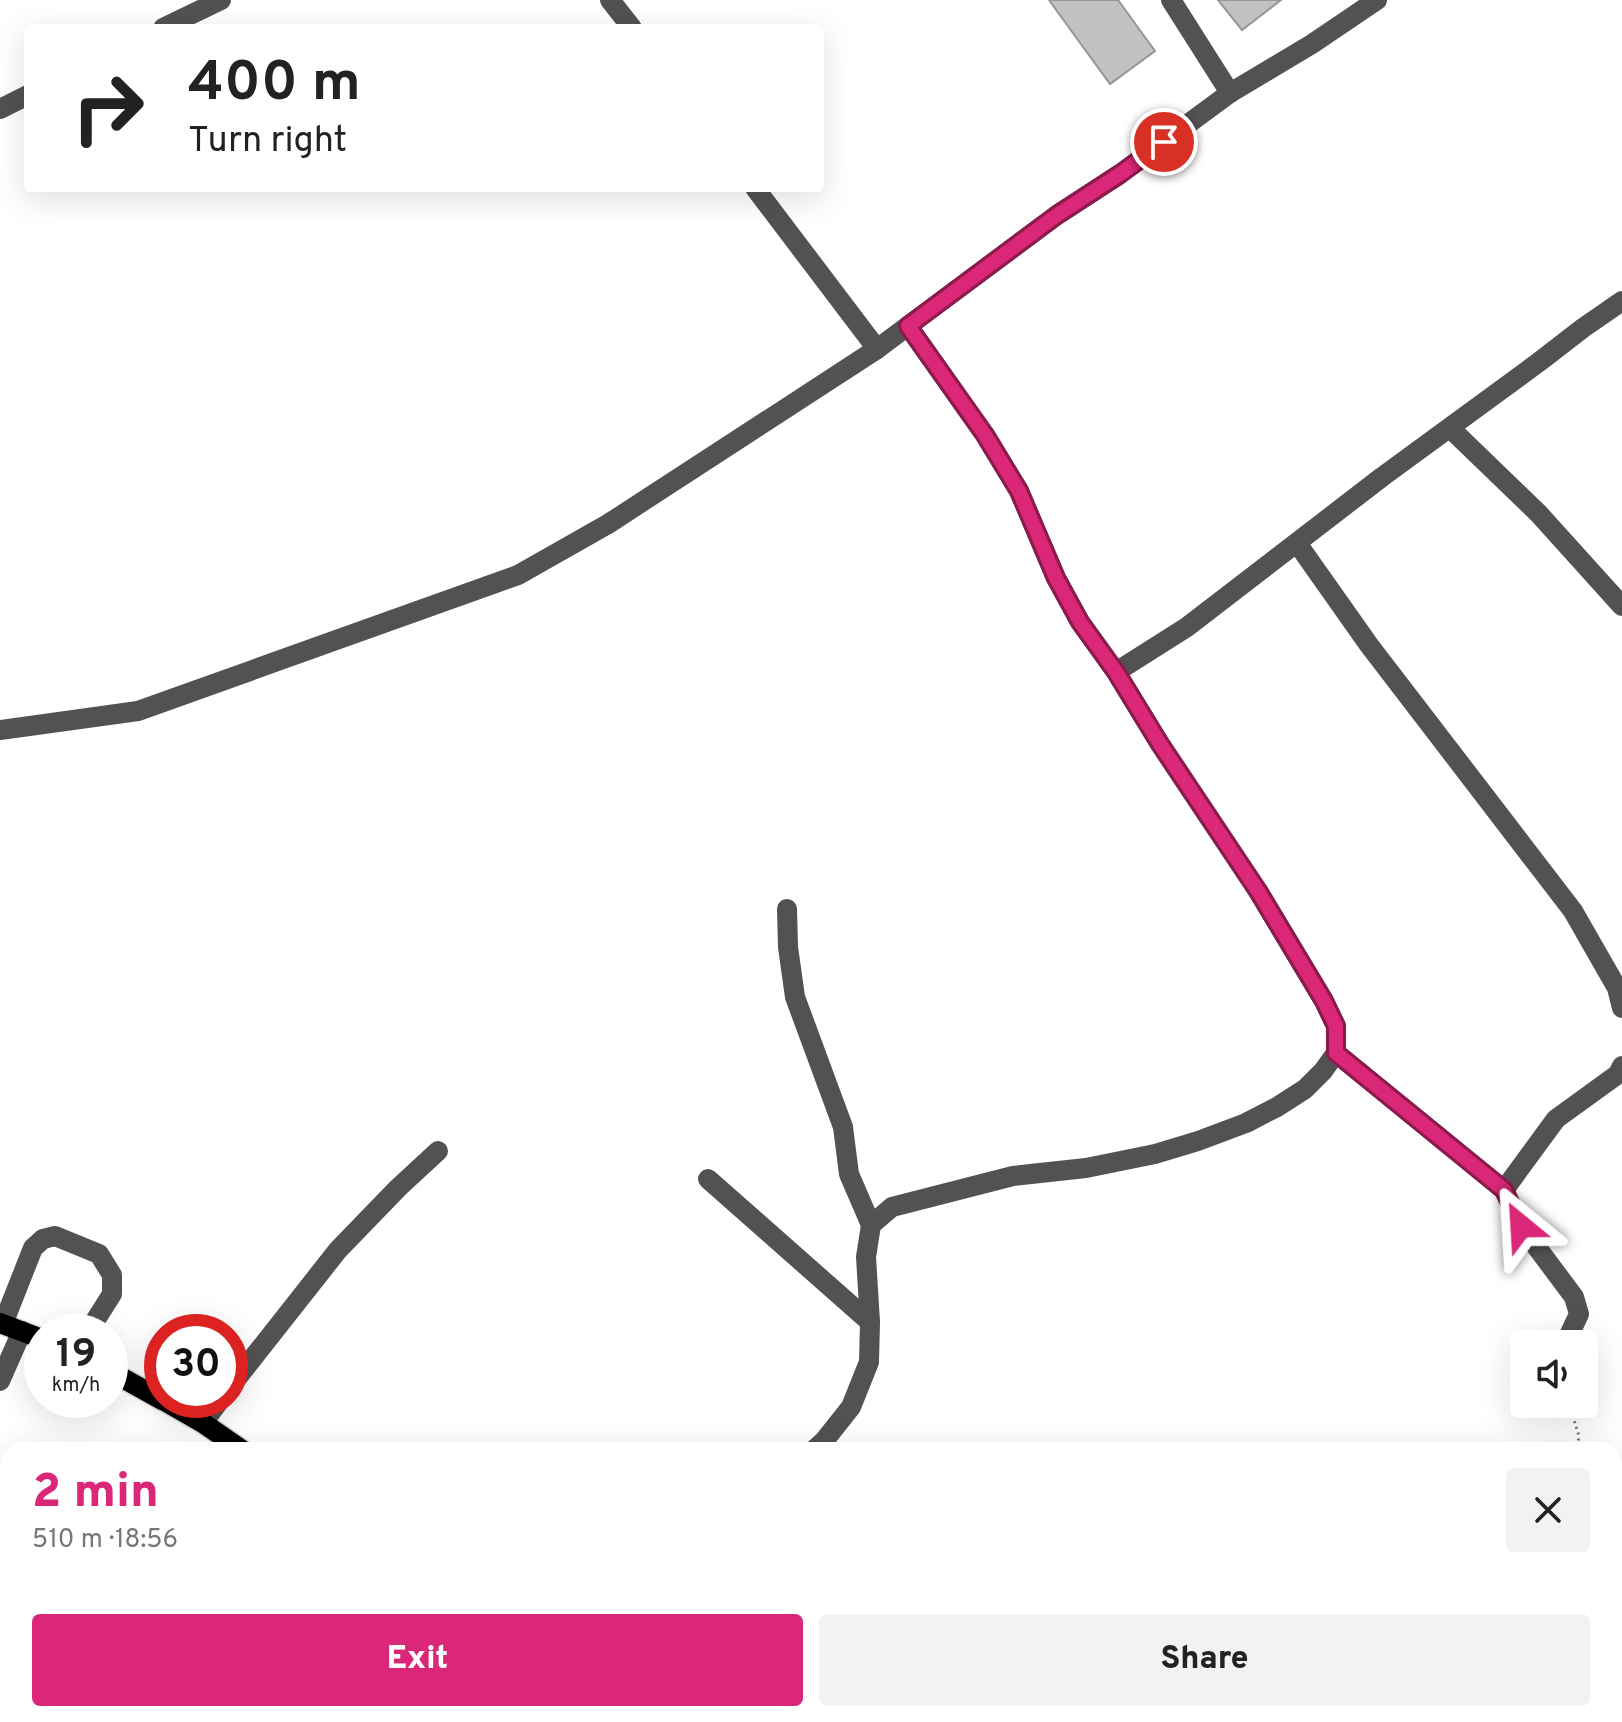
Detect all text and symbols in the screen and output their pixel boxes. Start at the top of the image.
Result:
text: 400 m [188,50,361,120]
icon: right [56,56,160,160]
pin [1130,108,1198,176]
text: Turn right [188,119,347,165]
icon: arrive [1142,120,1186,164]
position arrow [1479,1184,1563,1268]
speed limit sign: 30 [144,1314,248,1418]
map controls [1510,1330,1598,1418]
button: sound [1510,1330,1598,1418]
text: 19 [56,1331,96,1381]
text: km/h [52,1373,100,1399]
text: 2 min [32,1464,159,1524]
button: close [1506,1468,1590,1552]
text: 510 m · 18:56 [32,1524,178,1557]
button: Exit [32,1614,803,1706]
button: Share [819,1614,1590,1706]

